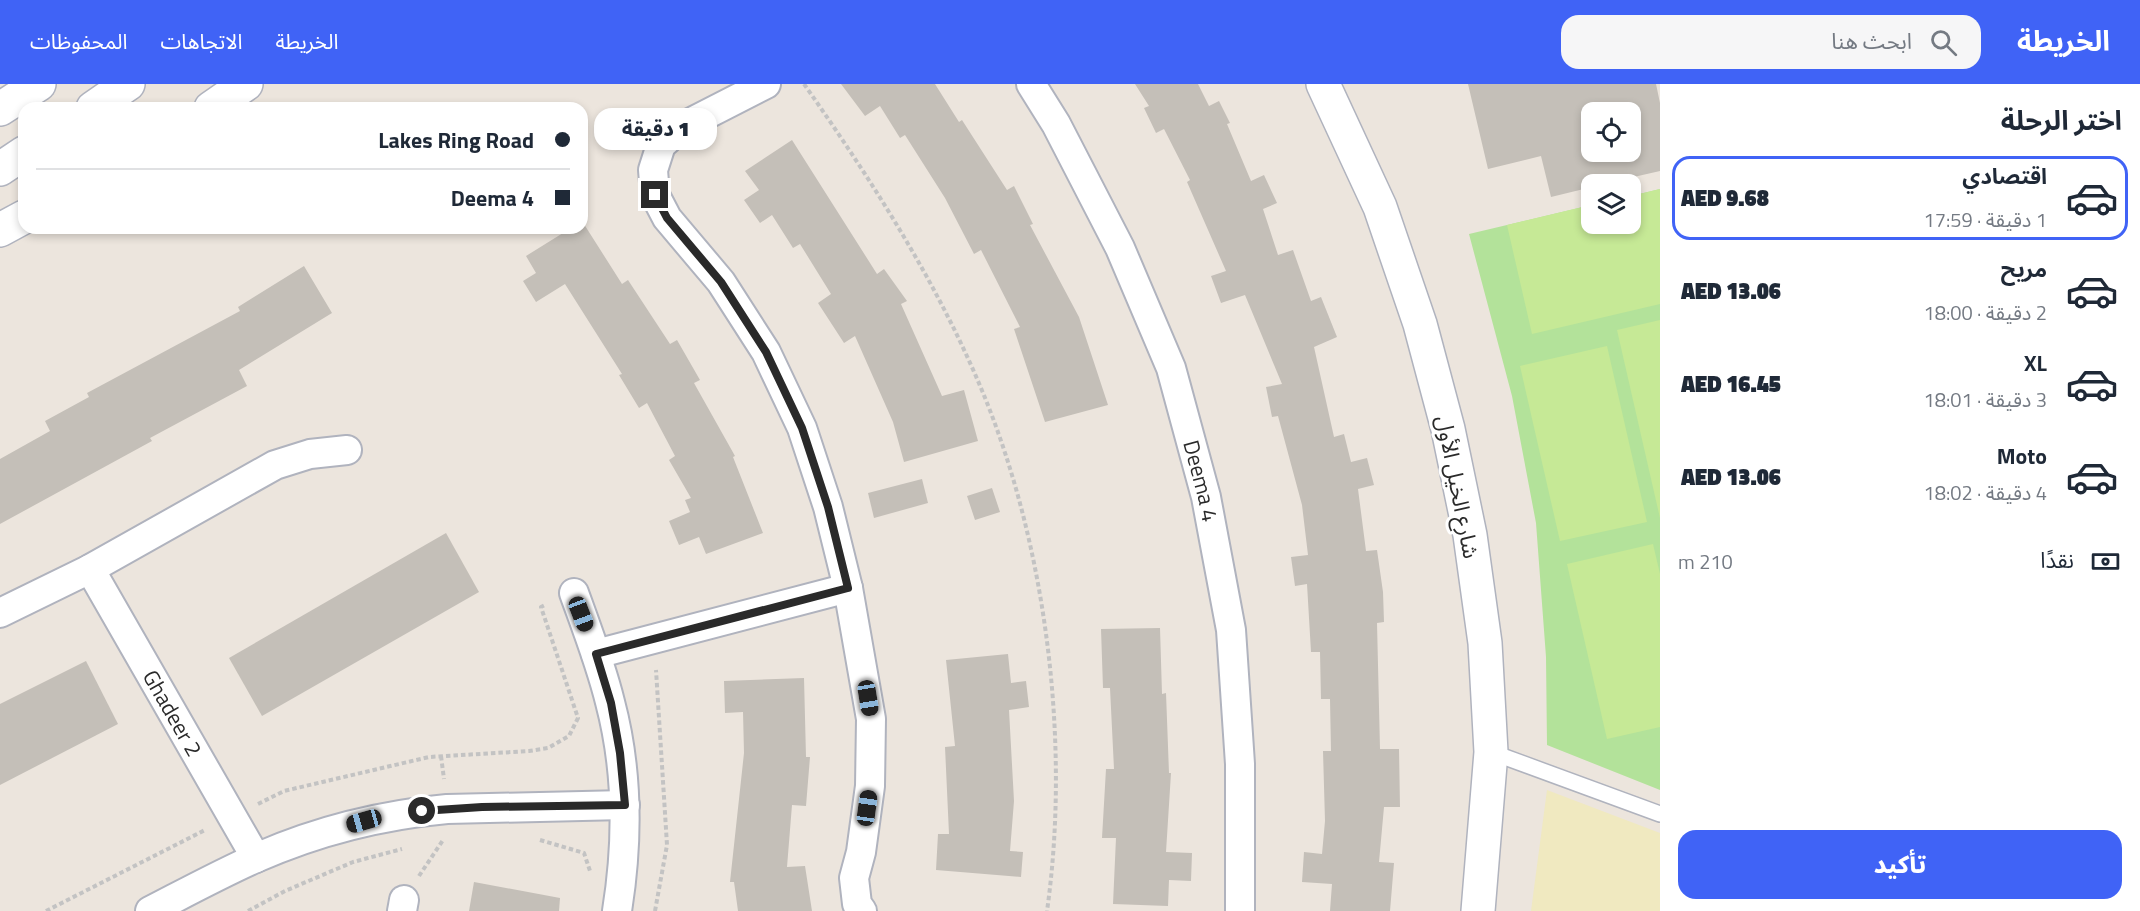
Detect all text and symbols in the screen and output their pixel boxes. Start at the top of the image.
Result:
search box [1561,15,1981,69]
text: الخريطة [2017,19,2110,62]
text: ابحث هنا [1831,24,1912,58]
text: المحفوظات [30,25,127,57]
text: الاتجاهات [160,25,242,57]
text: الخريطة [275,25,338,57]
icon: search [1927,26,1960,59]
text: اختر الرحلة [2001,99,2122,140]
map controls [1581,102,1641,234]
button: locate [1581,102,1641,162]
callout: 1 دقيقة [594,108,716,150]
text: 1 دقيقة [622,113,689,144]
text: Lakes Ring Road [378,123,534,157]
text: اقتصادي [1962,159,2047,193]
icon: car [2065,171,2119,225]
button: layers [1581,174,1641,234]
text: Deema 4 [451,181,534,215]
route end [641,181,668,208]
text: AED 9.68 [1681,181,1769,215]
text: 1 دقيقة · 17:59 [1924,204,2047,235]
text: مريح [2001,252,2047,286]
icon: car [2065,264,2119,318]
text: AED 13.06 [1681,274,1781,308]
text: 2 دقيقة · 18:00 [1924,297,2047,328]
text: XL [2024,346,2047,380]
icon: car [2065,357,2119,411]
text: AED 16.45 [1681,367,1781,401]
text: 3 دقيقة · 18:01 [1924,384,2047,415]
street label: شارع الخيل الأول [1427,413,1489,561]
street label: Deema 4 [1174,436,1227,524]
text: Moto [1997,439,2047,473]
icon: car [2065,450,2119,504]
text: AED 13.06 [1681,460,1781,494]
text: 4 دقيقة · 18:02 [1924,477,2047,508]
text: نقدًا [2040,543,2074,577]
icon: cash [2089,545,2122,578]
text: 210 m [1678,546,1733,577]
car [566,594,596,634]
street label: Ghadeer 2 [134,663,211,763]
car [856,679,880,717]
car [856,789,878,827]
route start [408,797,435,824]
car [344,807,384,835]
button: تأكيد [1678,830,2122,899]

